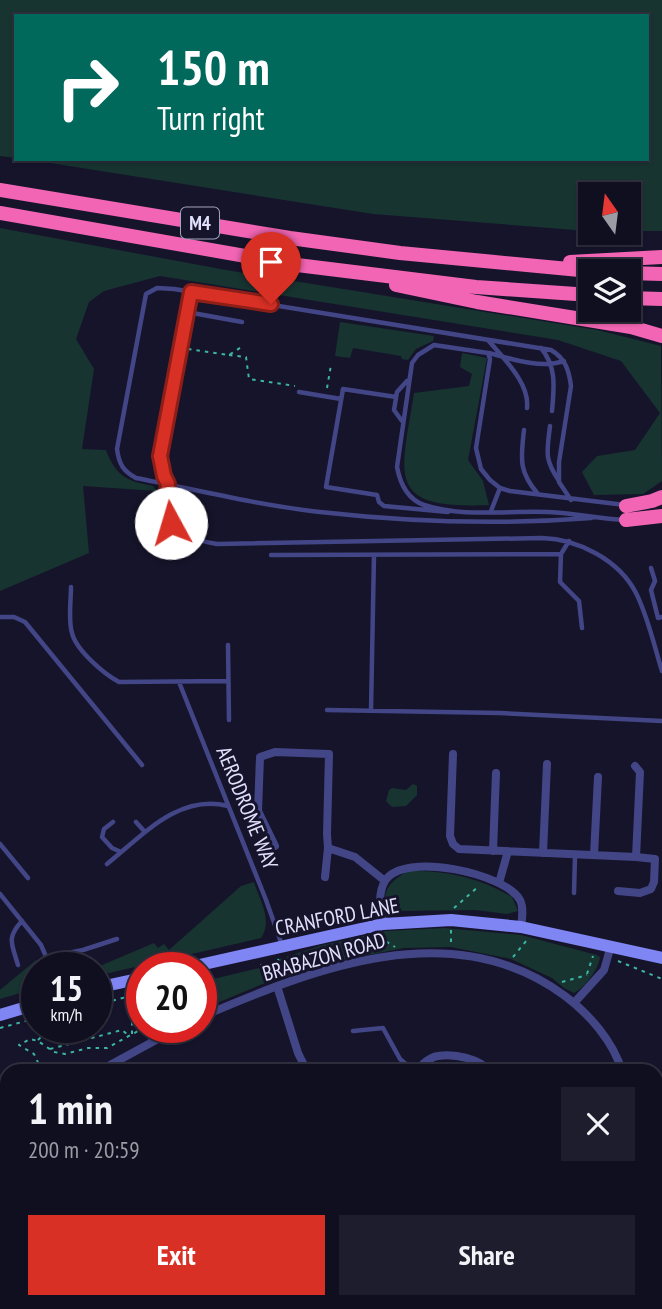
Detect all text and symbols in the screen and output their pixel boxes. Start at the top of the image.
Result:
text: 150 m [157,35,270,99]
icon: right [42,42,133,133]
text: Turn right [157,97,265,139]
north arrow [578,182,640,245]
map controls [578,182,641,322]
road number: M4 [181,208,219,238]
pin [241,232,301,304]
icon: arrive [252,243,290,281]
button: layers [578,259,641,322]
position arrow [134,486,208,560]
street label: AERODROME WAY [211,742,285,874]
street label: CRANFORD LANE [273,891,401,942]
street label: BRABAZON ROAD [259,926,388,987]
speed limit sign: 20 [126,952,217,1043]
text: 15 [50,965,83,1011]
text: km/h [51,1003,82,1026]
text: 1 min [28,1081,113,1136]
button: close [561,1087,635,1161]
text: 200 m · 20:59 [28,1135,140,1164]
button: Exit [28,1215,325,1295]
button: Share [339,1215,635,1295]

